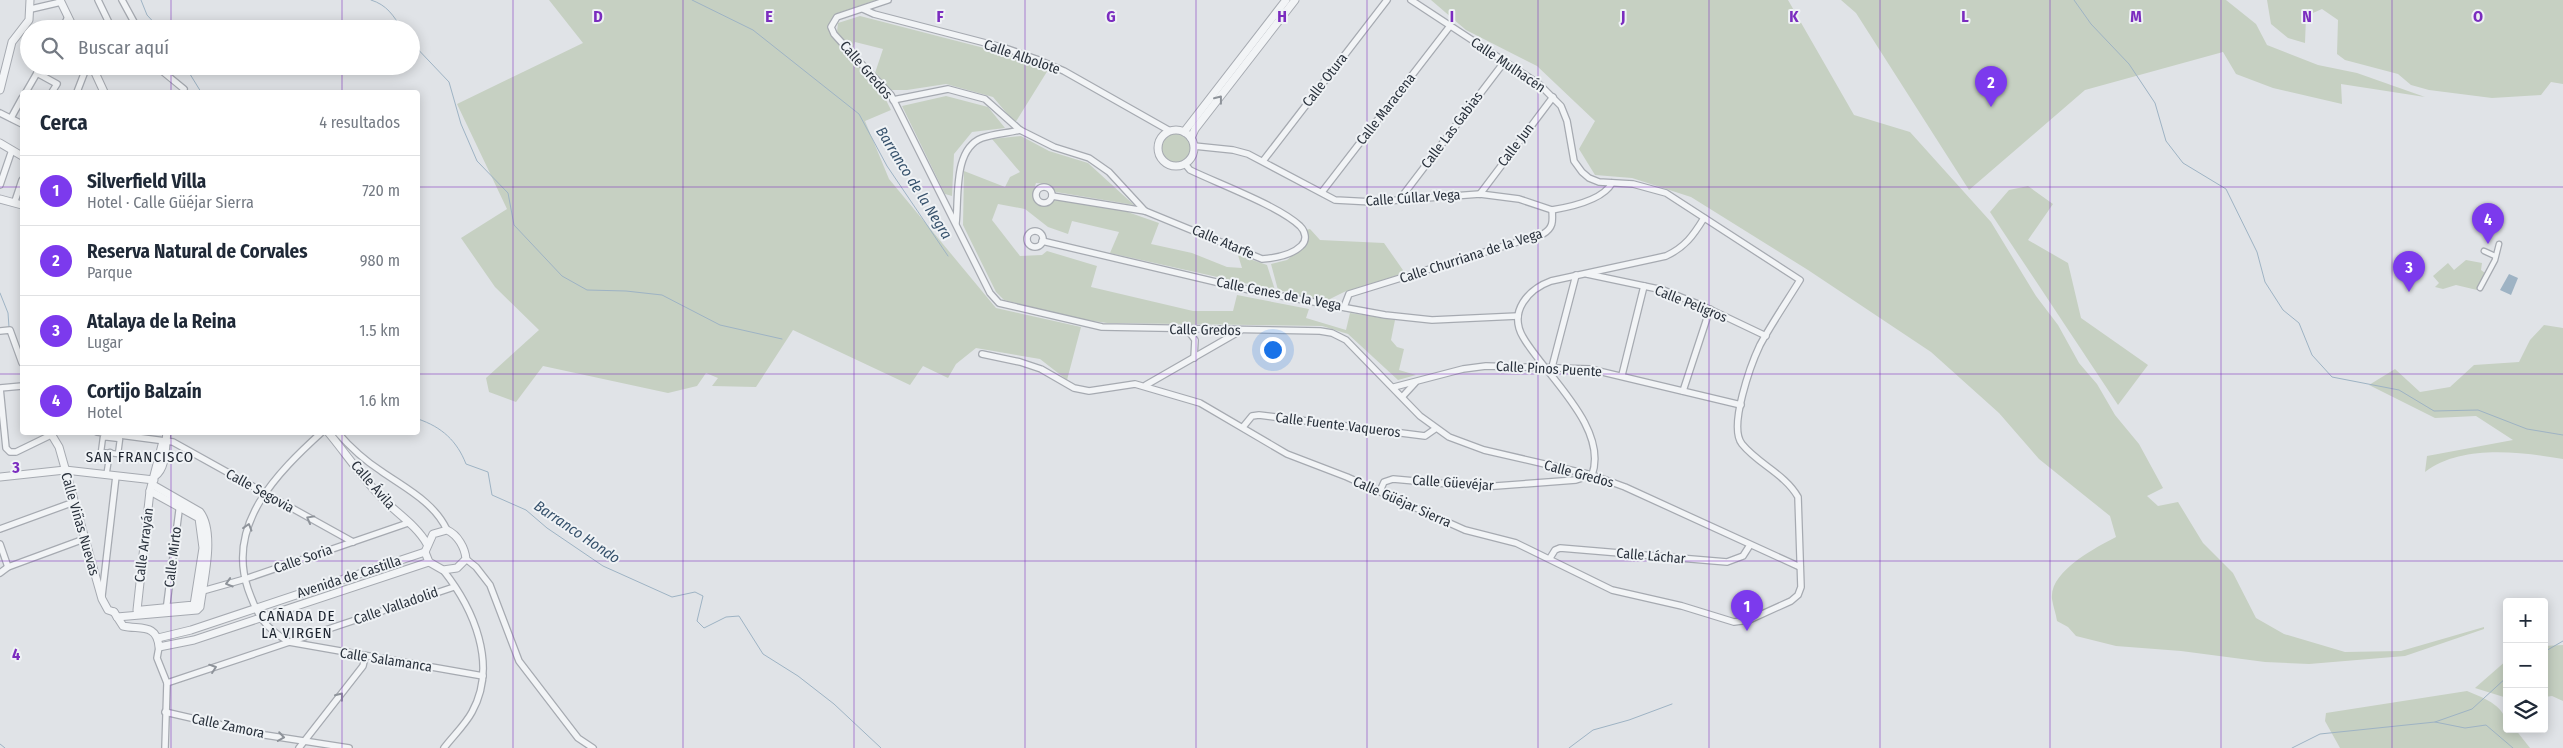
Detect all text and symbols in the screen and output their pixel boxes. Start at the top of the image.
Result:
text: D [593,7,603,26]
text: E [765,7,773,26]
text: F [936,7,944,26]
text: G [1106,7,1116,26]
text: H [1277,7,1287,26]
text: I [1450,7,1454,26]
text: J [1620,7,1625,26]
text: K [1789,7,1799,26]
text: L [1961,7,1969,26]
text: M [2130,7,2142,26]
text: N [2302,7,2312,26]
text: O [2473,7,2483,26]
search box [20,20,420,75]
icon: search [38,34,66,62]
street label: Calle Mulhacén [1467,34,1549,96]
text: Buscar aquí [78,36,169,59]
street label: Calle Albolote [982,36,1062,78]
street label: Calle Gredos [836,37,896,103]
street label: Calle Otura [1299,50,1351,110]
pin: 2 [1975,66,2007,107]
street label: Calle Maracena [1353,70,1419,148]
street label: Calle Las Gabias [1418,88,1486,172]
one-way arrow [1213,95,1222,104]
text: Cerca [40,110,88,136]
text: 4 resultados [319,113,400,132]
street label: Calle Jun [1494,120,1538,170]
water label: Barranco de la Negra [872,123,956,243]
text: Silverfield Villa [87,170,206,193]
text: 1 [53,181,59,200]
text: 720 m [362,181,400,200]
street label: Calle Cúllar Vega [1365,186,1461,210]
text: Hotel · Calle Güéjar Sierra [87,193,254,212]
pin: 4 [2472,203,2504,244]
street label: Calle Atarfe [1189,221,1257,263]
street label: Calle Churriana de la Vega [1398,225,1545,287]
text: Reserva Natural de Corvales [87,240,308,263]
text: 2 [52,251,60,270]
text: 980 m [360,251,400,270]
pin: 3 [2393,251,2425,292]
text: Parque [87,263,132,282]
street label: Calle Cenes de la Vega [1215,274,1343,314]
street label: Calle Peligros [1652,282,1730,326]
text: Atalaya de la Reina [87,310,236,333]
text: 3 [52,321,60,340]
text: 1.5 km [359,321,400,340]
street label: Calle Gredos [1169,321,1241,339]
text: Lugar [87,333,123,352]
your location [1260,337,1286,363]
street label: Calle Pinos Puente [1496,358,1602,380]
text: Cortijo Balzaín [87,380,202,403]
text: 4 [52,391,60,410]
text: 1.6 km [359,391,400,410]
text: Hotel [87,403,122,422]
street label: Calle Fuente Vaqueros [1274,409,1402,441]
district label: SAN FRANCISCO [86,448,194,466]
street label: Calle Ávila [347,457,400,513]
street label: Calle Gredos [1542,457,1616,491]
text: 3 [11,458,20,477]
street label: Calle Segovia [223,465,297,517]
street label: Calle Viñas Nuevas [57,470,103,578]
street label: Calle Güevéjar [1412,472,1494,494]
street label: Calle Güéjar Sierra [1350,473,1454,531]
water label: Barranco Hondo [531,497,623,567]
street label: Calle Arrayán [131,507,157,583]
one-way arrow [306,515,315,525]
one-way arrow [242,523,252,532]
street label: Calle Mirto [161,526,185,588]
street label: Calle Soria [271,541,335,577]
street label: Calle Láchar [1616,545,1686,567]
street label: Avenida de Castilla [295,552,403,602]
one-way arrow [226,578,234,588]
street label: Calle Valladolid [351,584,441,628]
pin: 1 [1731,590,1763,631]
map controls [2503,598,2548,733]
button: + [2503,598,2548,643]
district label: CAÑADA DE LA VIRGEN [258,607,336,642]
button: − [2503,643,2548,688]
street label: Calle Salamanca [339,644,433,676]
text: 4 [12,645,20,664]
one-way arrow [209,664,217,674]
button: layers [2503,688,2548,733]
one-way arrow [334,692,343,702]
street label: Calle Zamora [190,710,266,742]
one-way arrow [277,732,286,742]

